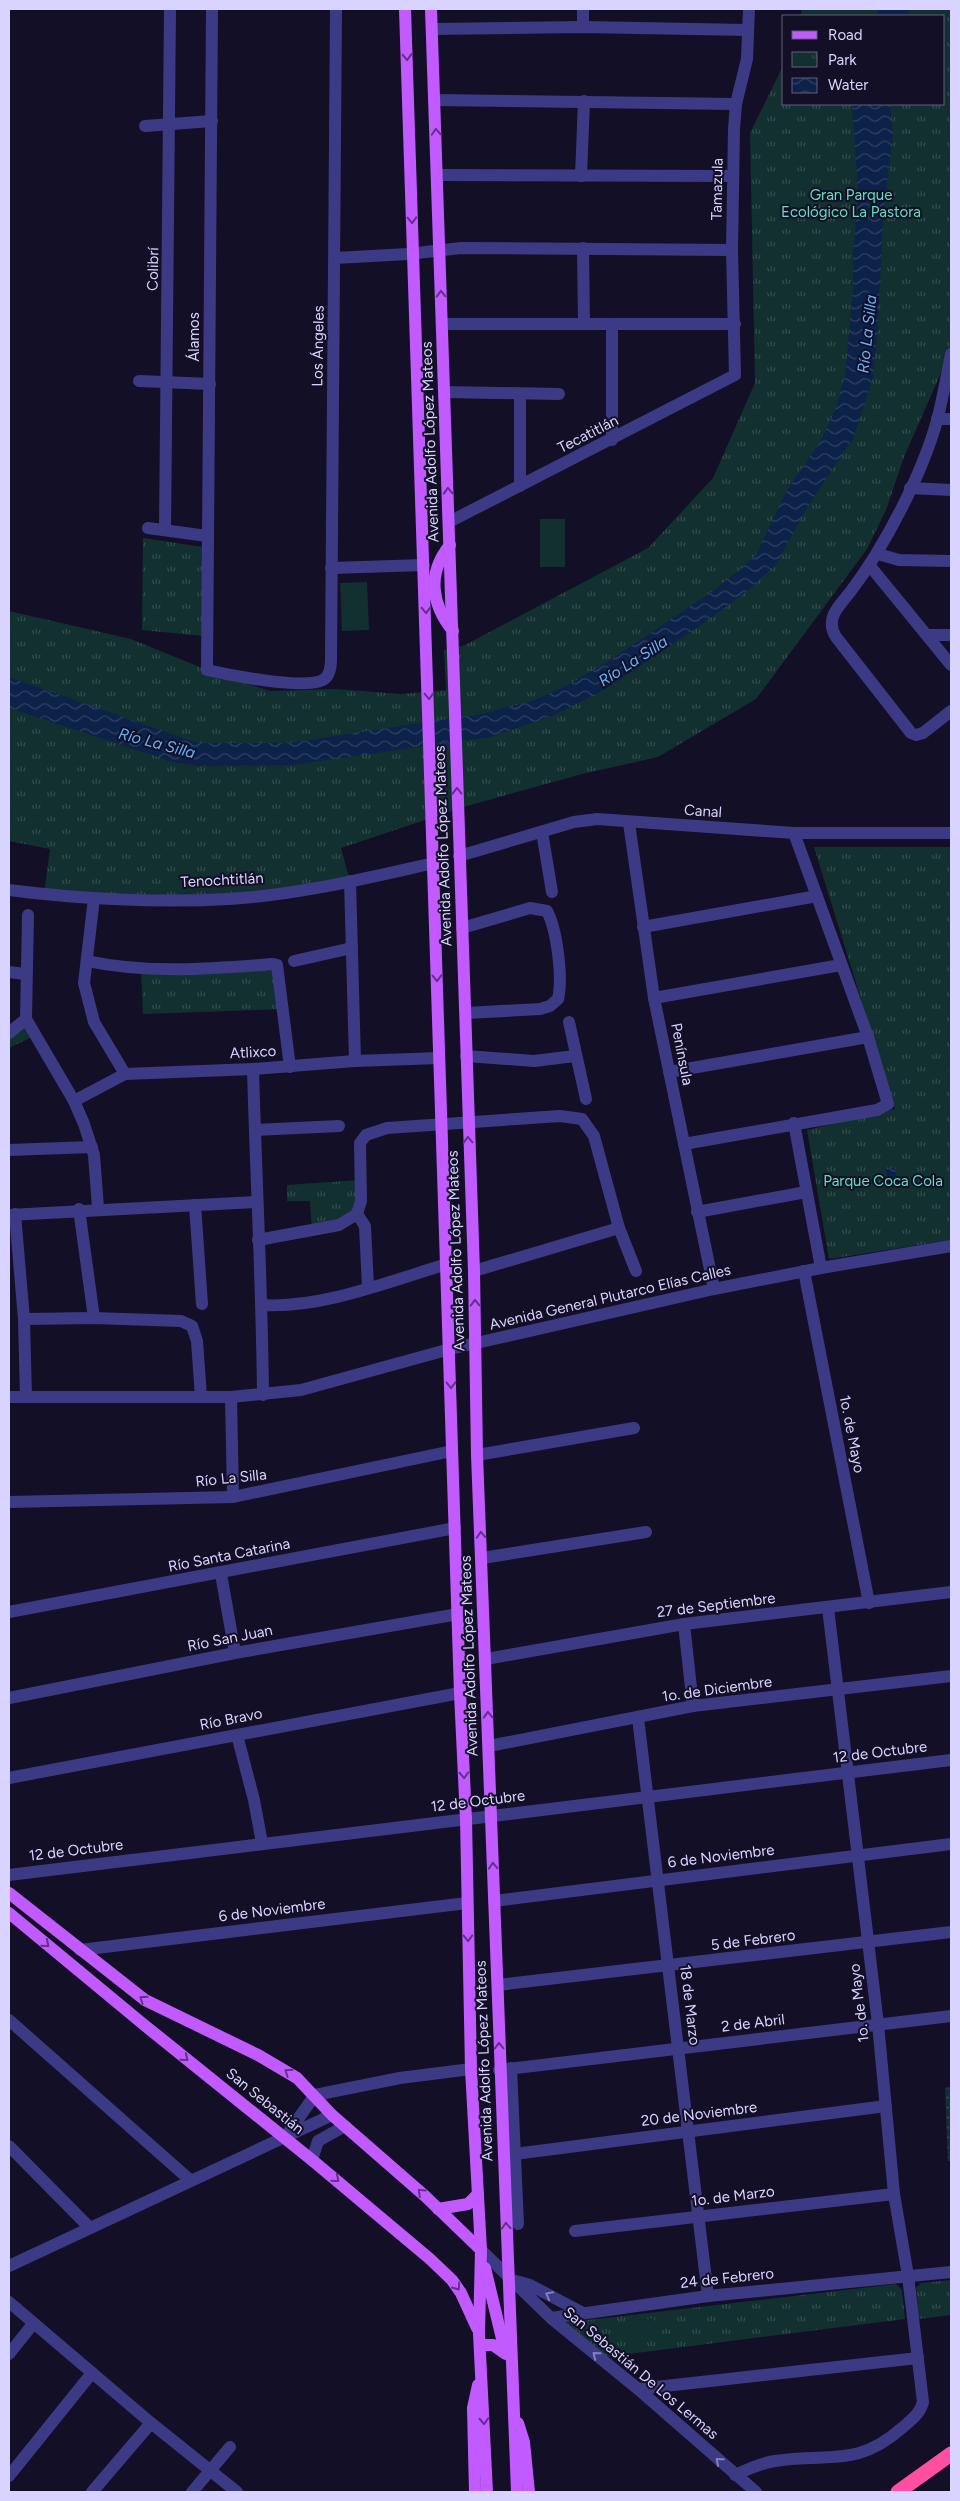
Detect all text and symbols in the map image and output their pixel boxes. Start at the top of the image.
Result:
legend [782,15,945,105]
text: Road [828,26,863,44]
text: Park [828,51,857,69]
one-way arrow [402,54,412,62]
text: Water [828,76,868,94]
one-way arrow [430,127,441,135]
street label: Tamazula [707,158,727,220]
park label: Gran Parque Ecológico La Pastora [781,186,921,221]
one-way arrow [407,216,418,224]
street label: Colibrí [144,246,162,291]
one-way arrow [436,290,446,298]
water label: Río La Silla [853,294,881,374]
street label: Los Ángeles [308,305,328,387]
street label: Álamos [185,312,203,362]
street label: Avenida Adolfo López Mateos [417,341,443,543]
street label: Tecatitlán [555,411,621,457]
one-way arrow [443,487,453,495]
one-way arrow [421,606,431,614]
water label: Río La Silla [595,632,671,690]
one-way arrow [424,692,434,700]
water label: Río La Silla [117,724,197,762]
street label: Avenida Adolfo López Mateos [430,745,456,947]
one-way arrow [452,787,462,795]
street label: Canal [684,801,722,821]
street label: Tenochtitlán [180,869,264,891]
one-way arrow [432,974,443,982]
street label: Península [667,1021,697,1087]
street label: Atlixco [229,1042,277,1062]
one-way arrow [463,1136,474,1144]
street label: Avenida Adolfo López Mateos [443,1150,469,1352]
park label: Parque Coca Cola [823,1172,943,1190]
street label: Avenida General Plutarco Elías Calles [488,1260,732,1334]
one-way arrow [469,1298,480,1306]
one-way arrow [446,1382,456,1389]
street label: 1o. de Mayo [836,1393,868,1475]
street label: Río La Silla [195,1465,267,1491]
one-way arrow [475,1531,486,1539]
street label: Río Santa Catarina [167,1534,291,1576]
street label: Avenida Adolfo López Mateos [456,1555,482,1757]
street label: 27 de Septiembre [656,1589,776,1621]
street label: Río San Juan [186,1621,274,1655]
street label: 1o. de Diciembre [661,1672,773,1706]
street label: Río Bravo [198,1704,264,1734]
one-way arrow [482,1711,493,1719]
street label: 12 de Octubre [832,1737,928,1767]
one-way arrow [458,1771,469,1779]
street label: 12 de Octubre [430,1786,526,1816]
street label: 12 de Octubre [28,1835,124,1865]
street label: 6 de Noviembre [667,1841,775,1871]
one-way arrow [487,1862,498,1870]
street label: 6 de Noviembre [218,1895,326,1925]
street label: 5 de Febrero [710,1926,797,1954]
one-way arrow [463,1934,473,1942]
one-way arrow [41,1938,50,1947]
street label: Avenida Adolfo López Mateos [471,1960,497,2162]
street label: 1o. de Mayo [845,1962,873,2043]
street label: 18 de Marzo [676,1964,704,2047]
one-way arrow [139,1996,148,2005]
street label: 2 de Abril [720,2010,786,2036]
one-way arrow [494,2042,504,2050]
one-way arrow [179,2053,188,2061]
street label: San Sebastián [222,2064,308,2138]
one-way arrow [284,2069,293,2078]
street label: 20 de Noviembre [640,2098,758,2130]
one-way arrow [330,2174,339,2182]
street label: 1o. de Marzo [690,2182,776,2210]
one-way arrow [418,2189,427,2198]
one-way arrow [501,2222,511,2230]
street label: 24 de Febrero [679,2264,775,2292]
one-way arrow [451,2281,460,2291]
one-way arrow [545,2291,554,2301]
street label: San Sebastián De Los Lermas [560,2303,722,2443]
one-way arrow [592,2351,601,2360]
one-way arrow [479,2418,490,2426]
one-way arrow [716,2458,725,2466]

